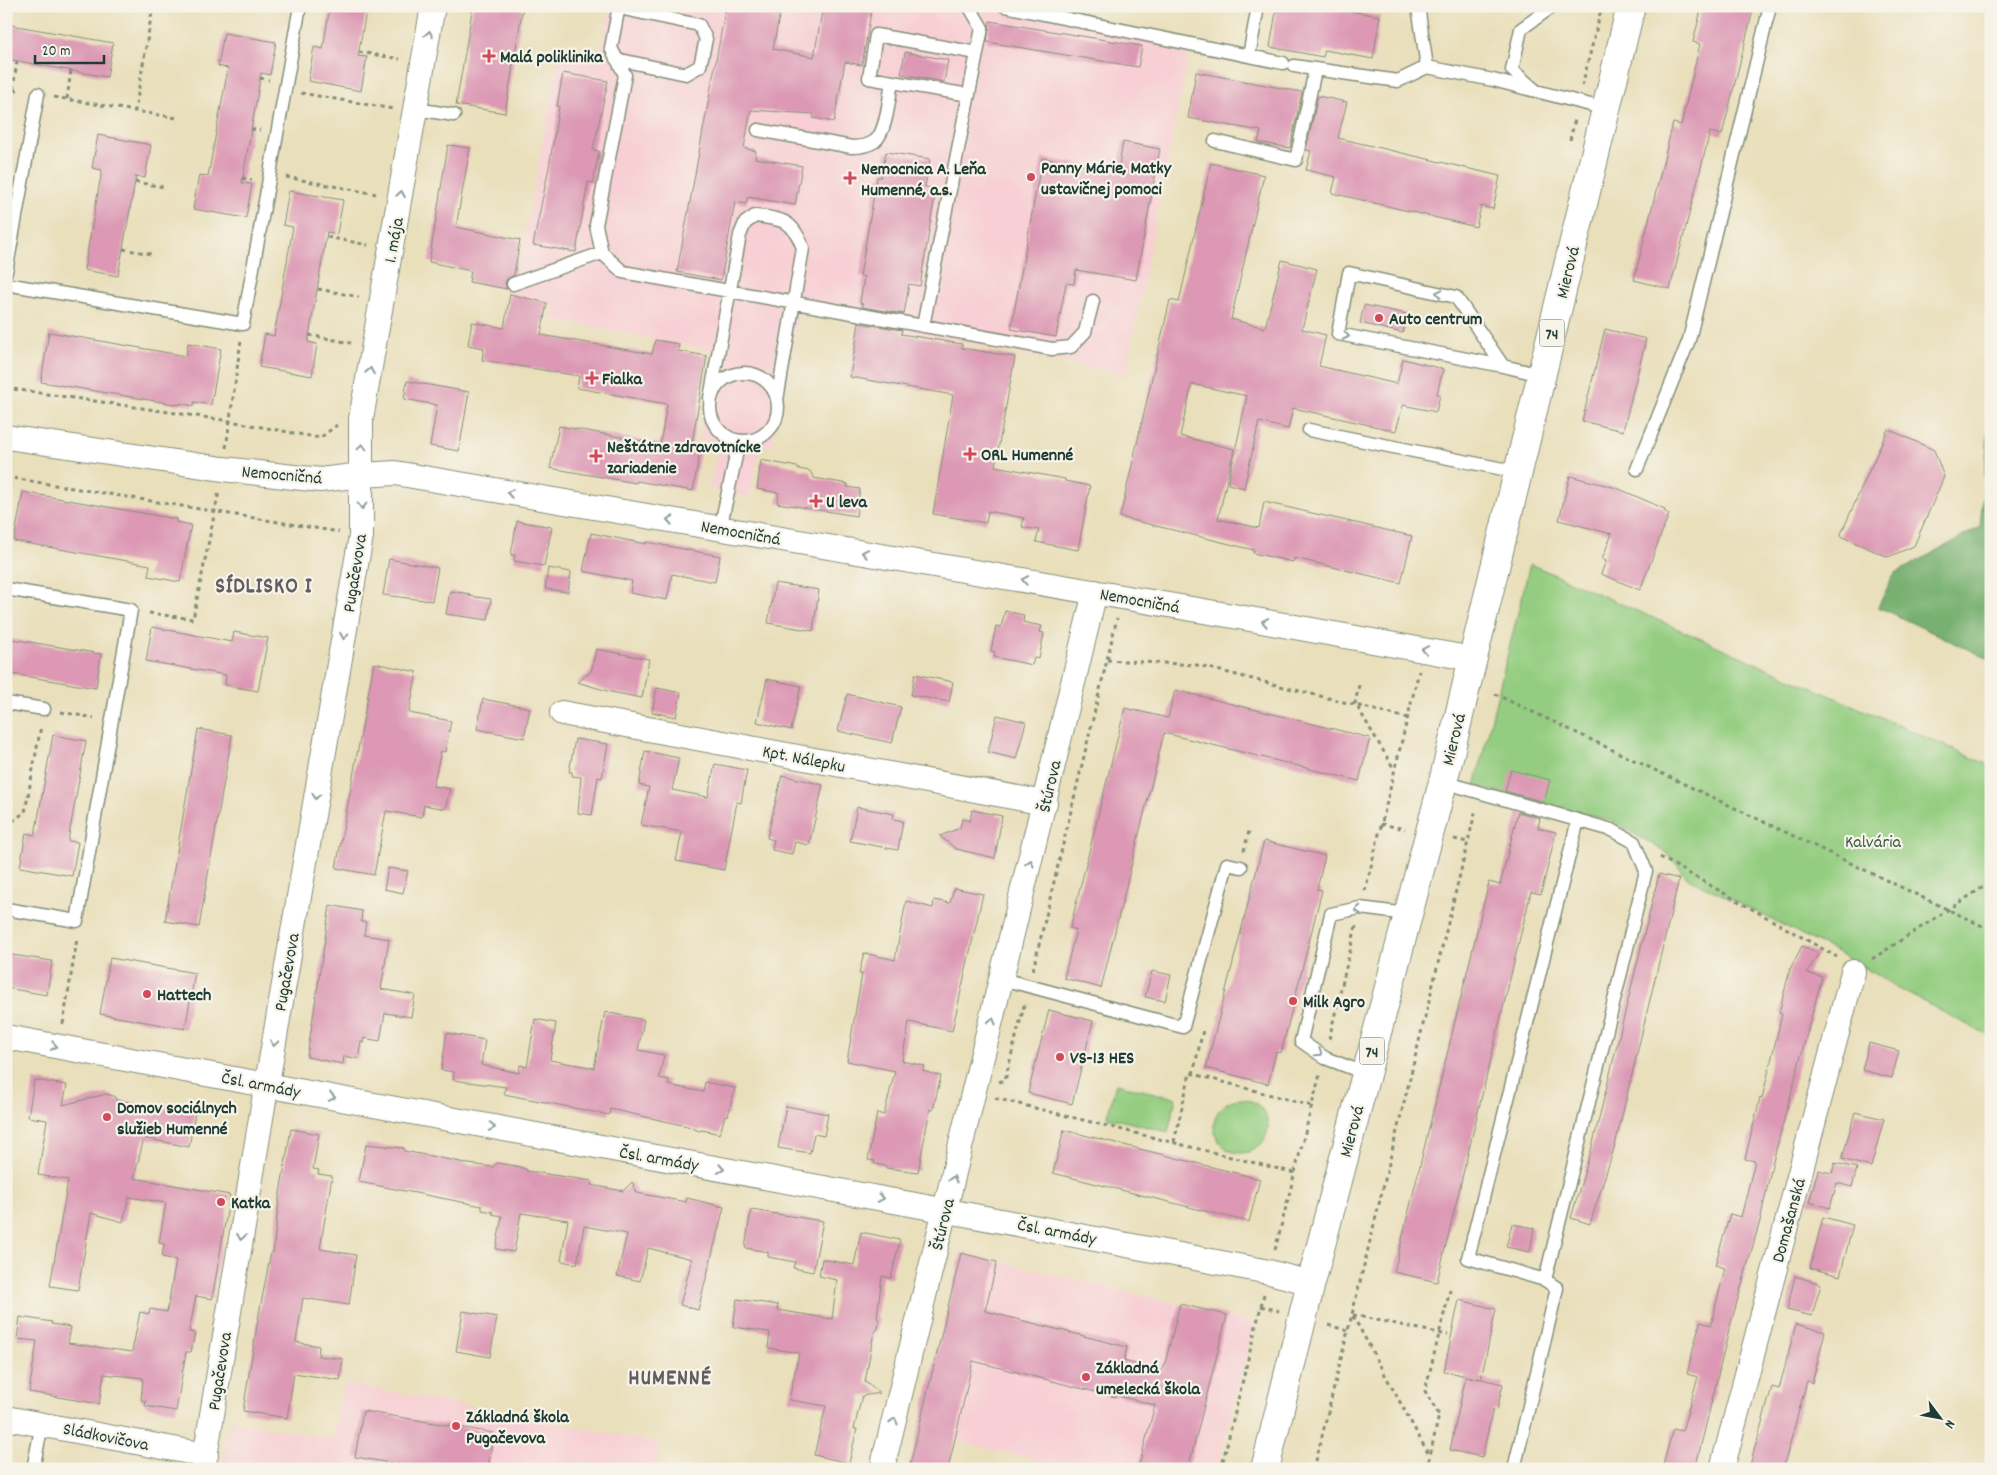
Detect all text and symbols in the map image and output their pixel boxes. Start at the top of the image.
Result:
one-way arrow [423,30,433,38]
scale bar [35,32,104,64]
text: 20 m [42,41,70,63]
place label: Malá poliklinika [500,46,603,71]
marker: Malá poliklinika [482,49,496,63]
place label: Panny Márie, Matky ustavičnej pomoci [1041,157,1172,203]
place label: Nemocnica A. Leňa Humenné, a.s. [861,158,986,204]
marker: Nemocnica A. Leňa Humenné, a.s. [843,171,857,185]
marker: Panny Márie, Matky ustavičnej pomoci [1025,171,1037,183]
one-way arrow [395,190,405,198]
street label: 1. mája [379,215,412,265]
street label: Mierová [1551,244,1588,301]
one-way arrow [1435,288,1443,299]
place label: Auto centrum [1389,308,1482,333]
marker: Auto centrum [1373,312,1385,324]
road number: 74 [1540,319,1564,346]
one-way arrow [1342,330,1350,341]
one-way arrow [364,367,374,376]
place label: Fialka [602,368,642,393]
marker: Fialka [586,372,598,384]
place label: Neštátne zdravotnícke zariadenie [607,436,761,482]
one-way arrow [357,443,367,450]
place label: ORL Humenné [981,444,1073,469]
marker: ORL Humenné [963,447,977,461]
marker: Neštátne zdravotnícke zariadenie [589,449,603,463]
street label: Nemocničná [241,461,323,492]
one-way arrow [505,488,514,498]
place label: U leva [826,491,868,516]
marker: U leva [810,495,822,507]
one-way arrow [357,502,367,510]
street label: Nemocničná [699,515,782,554]
one-way arrow [666,516,674,526]
street label: Pugačevova [338,532,375,614]
one-way arrow [860,549,869,559]
district label: SÍDLISKO I [215,572,313,603]
one-way arrow [1020,576,1029,586]
street label: Nemocničná [1098,583,1181,622]
one-way arrow [1261,617,1270,627]
one-way arrow [339,632,349,641]
one-way arrow [1421,645,1430,655]
street label: Mierová [1437,711,1474,768]
street label: Kpt. Nálepku [760,740,847,781]
street label: Štúrova [1033,758,1070,815]
one-way arrow [312,792,322,801]
park label: Kalvária [1845,831,1902,856]
one-way arrow [1024,858,1035,867]
one-way arrow [1354,904,1362,915]
street label: Pugačevova [269,931,308,1013]
place label: Hattech [157,984,211,1009]
marker: Hattech [141,988,153,1000]
place label: Milk Agro [1303,991,1365,1016]
marker: Milk Agro [1287,995,1299,1007]
one-way arrow [986,1016,997,1025]
road number: 74 [1360,1038,1384,1064]
one-way arrow [269,1039,280,1047]
one-way arrow [50,1040,59,1050]
place label: VS-13 HES [1070,1047,1134,1072]
one-way arrow [1314,1047,1323,1057]
marker: VS-13 HES [1054,1051,1066,1063]
street label: Čsl. armády [219,1067,303,1106]
one-way arrow [328,1092,337,1102]
place label: Domov sociálnych služieb Humenné [117,1097,237,1143]
street label: Mierová [1334,1103,1372,1160]
marker: Domov sociálnych služieb Humenné [101,1111,113,1123]
one-way arrow [488,1121,497,1131]
street label: Čsl. armády [617,1141,701,1180]
one-way arrow [717,1163,725,1173]
one-way arrow [947,1174,958,1183]
street label: Domašanská [1767,1176,1814,1266]
place label: Katka [231,1192,271,1217]
one-way arrow [876,1193,885,1203]
marker: Katka [215,1196,227,1208]
street label: Štúrova [926,1196,963,1253]
street label: Čsl. armády [1015,1214,1099,1253]
one-way arrow [237,1233,247,1242]
street label: Pugačevova [203,1330,240,1412]
place label: Základná umelecká škola [1096,1357,1200,1403]
district label: HUMENNÉ [628,1364,712,1395]
marker: Základná umelecká škola [1080,1371,1092,1383]
north arrow [1914,1392,1964,1442]
place label: Základná škola Pugačevova [466,1406,569,1452]
text: N [1939,1416,1960,1432]
one-way arrow [888,1417,899,1426]
street label: Sládkovičova [60,1418,151,1459]
marker: Základná škola Pugačevova [450,1420,462,1432]

